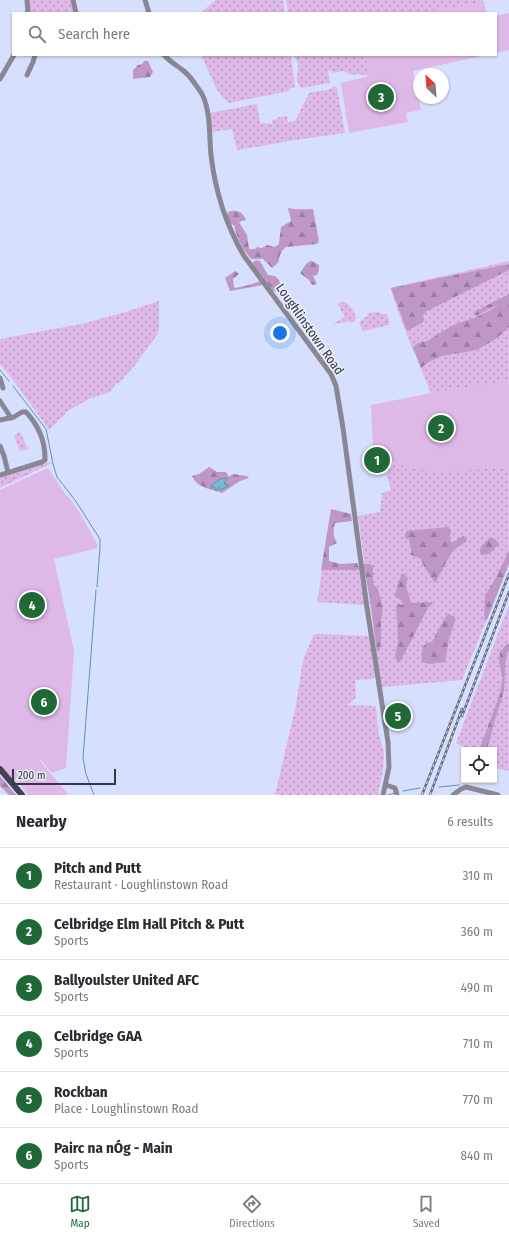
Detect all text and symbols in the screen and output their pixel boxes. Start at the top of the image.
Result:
search box [12,12,497,56]
icon: search [26,23,48,45]
text: Search here [58,25,130,43]
north arrow [413,68,449,104]
pin: 3 [368,82,394,112]
street label: Loughlinstown Road [273,281,347,377]
your location [270,323,290,343]
pin: 2 [428,413,454,443]
pin: 1 [364,445,390,475]
pin: 4 [19,590,45,620]
pin: 6 [31,687,57,717]
pin: 5 [385,701,411,731]
map controls [461,747,497,783]
button: locate [461,747,497,783]
scale bar [12,767,116,786]
text: 200 m [18,769,45,782]
text: Nearby [16,811,67,832]
text: 6 results [447,814,493,829]
text: Pitch and Putt [54,859,141,877]
text: 1 [26,868,32,883]
text: 310 m [463,868,493,883]
text: Restaurant · Loughlinstown Road [54,877,228,892]
text: Celbridge Elm Hall Pitch & Putt [54,915,244,933]
text: 2 [26,924,32,939]
text: 360 m [461,924,493,939]
text: Sports [54,933,89,948]
text: Ballyoulster United AFC [54,971,199,989]
text: 3 [26,980,32,995]
text: 490 m [461,980,493,995]
text: Sports [54,989,89,1004]
text: Celbridge GAA [54,1027,142,1045]
text: 4 [26,1036,32,1051]
text: 710 m [463,1036,493,1051]
text: Sports [54,1045,89,1060]
text: Rockban [54,1083,108,1101]
text: 5 [26,1092,32,1107]
text: 770 m [463,1092,493,1107]
text: Place · Loughlinstown Road [54,1101,198,1116]
text: Pairc na nÓg - Main [54,1139,173,1157]
text: 6 [26,1148,32,1163]
text: 840 m [460,1148,493,1163]
text: Sports [54,1157,89,1172]
tab: Map [69,1193,91,1230]
tab: Directions [229,1193,275,1230]
tab: Saved [413,1193,440,1230]

